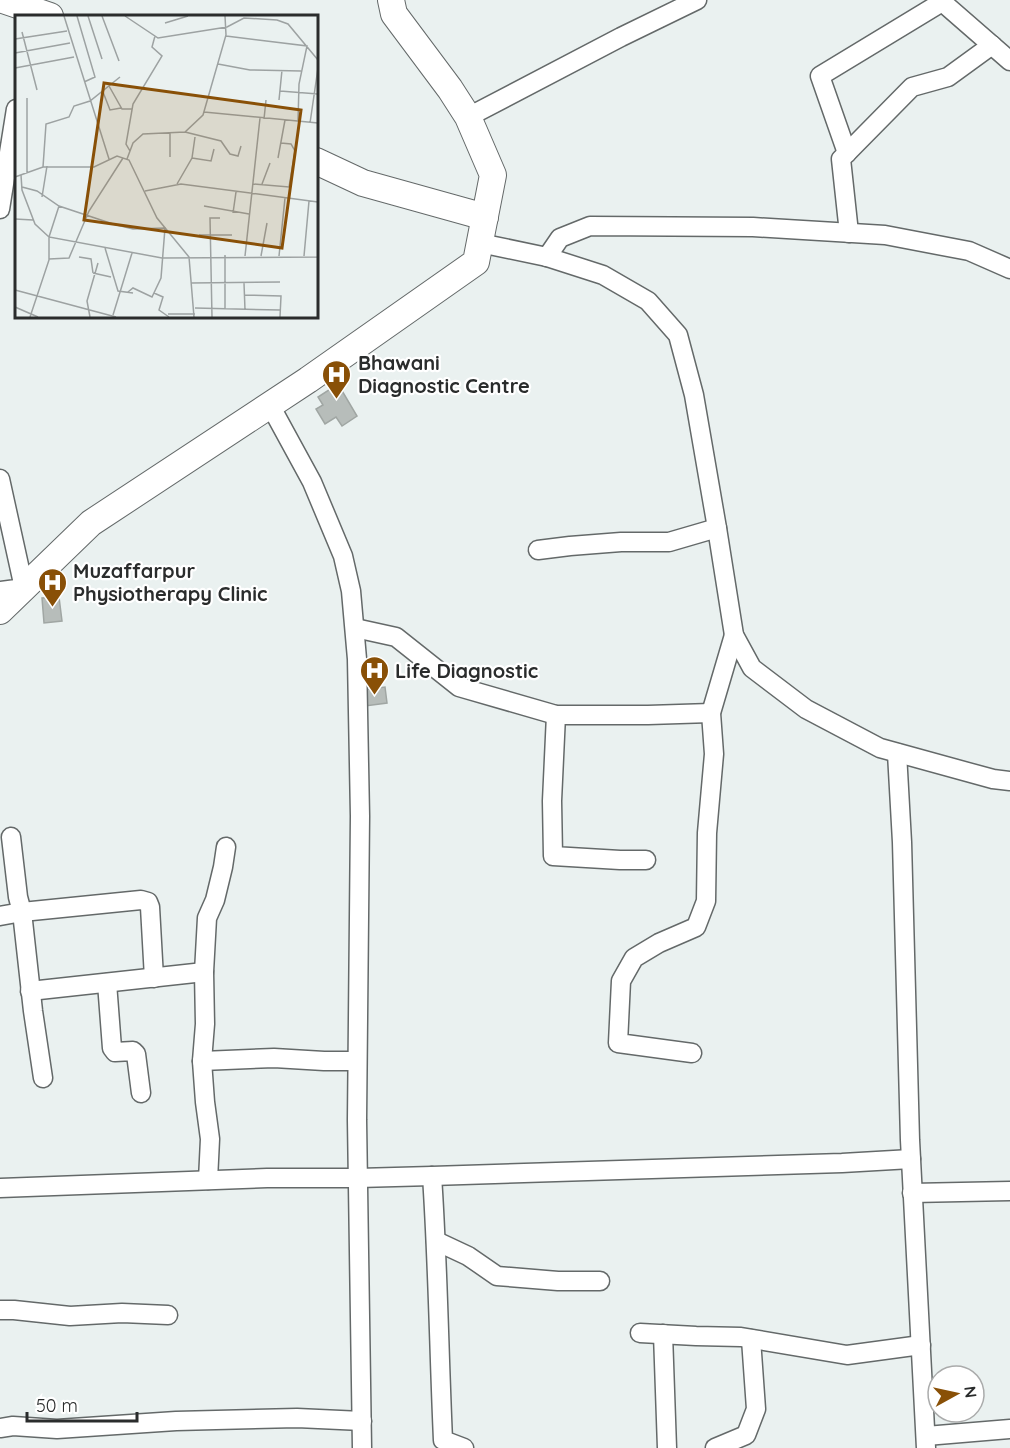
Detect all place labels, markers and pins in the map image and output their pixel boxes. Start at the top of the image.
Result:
place label: Bhawani Diagnostic Centre [358,350,530,398]
hospital icon: Bhawani Diagnostic Centre [321,358,353,400]
place label: Muzaffarpur Physiotherapy Clinic [73,558,267,606]
hospital icon: Muzaffarpur Physiotherapy Clinic [36,566,68,608]
hospital icon: Life Diagnostic [358,654,390,696]
place label: Life Diagnostic [395,658,538,683]

